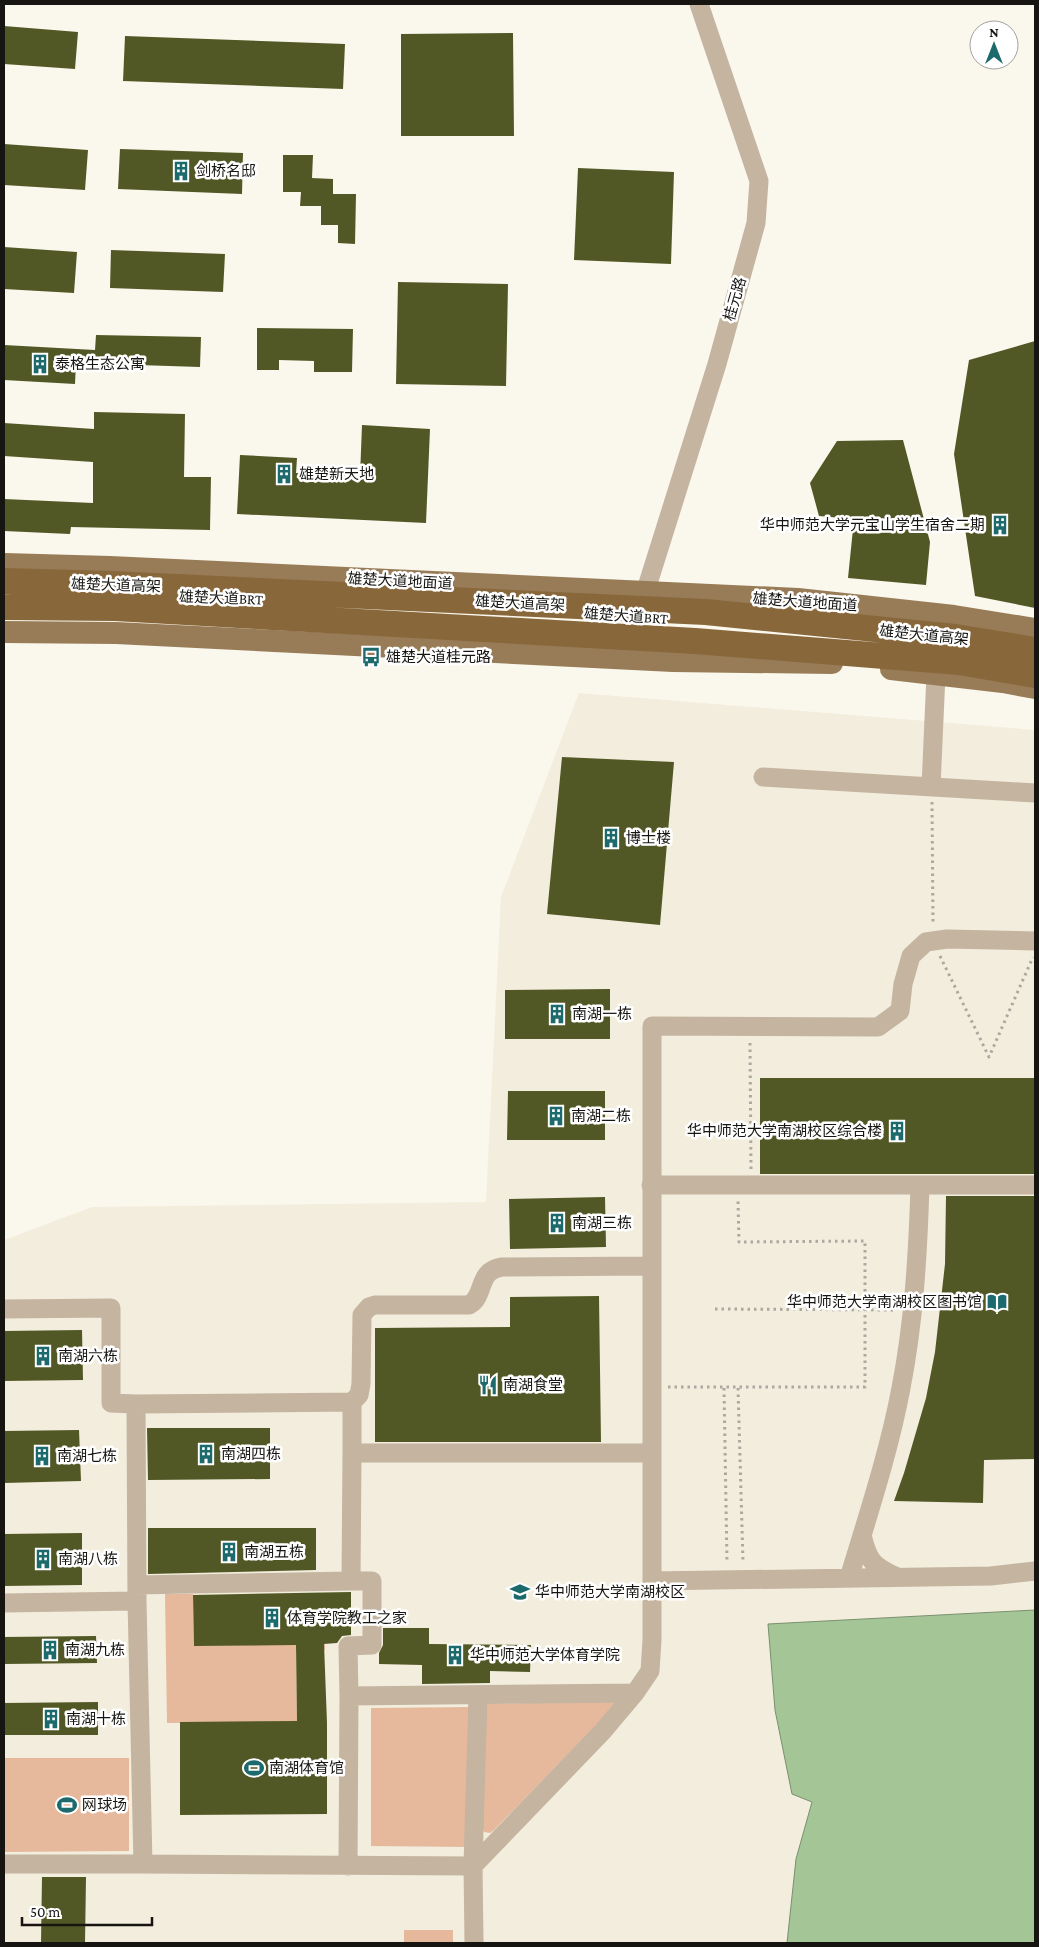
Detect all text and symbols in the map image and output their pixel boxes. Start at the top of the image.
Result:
north arrow [969,20,1019,70]
text: N [989,24,999,40]
building icon: 剑桥名邸 [170,160,192,182]
place label: 剑桥名邸 [196,162,256,179]
street label: 桂元路 [721,275,749,323]
building icon: 泰格生态公寓 [29,353,51,375]
place label: 泰格生态公寓 [55,356,145,372]
building icon: 雄楚新天地 [273,463,295,485]
place label: 雄楚新天地 [299,466,374,482]
building icon: 华中师范大学元宝山学生宿舍二期 [989,514,1011,536]
place label: 华中师范大学元宝山学生宿舍二期 [760,516,985,533]
street label: 雄楚大道地面道 [347,570,453,592]
street label: 雄楚大道高架 [71,575,161,595]
street label: 雄楚大道BRT [179,589,263,607]
street label: 雄楚大道地面道 [752,590,858,614]
street label: 雄楚大道高架 [475,593,565,613]
street label: 雄楚大道BRT [583,605,669,627]
street label: 雄楚大道高架 [878,622,970,648]
bus stop icon: 雄楚大道桂元路 [360,646,382,668]
place label: 雄楚大道桂元路 [386,649,491,665]
building icon: 博士楼 [600,827,622,849]
place label: 博士楼 [626,829,671,846]
building icon: 南湖一栋 [546,1003,568,1025]
place label: 南湖一栋 [572,1005,632,1022]
building icon: 南湖二栋 [545,1105,567,1127]
place label: 南湖二栋 [571,1107,631,1124]
building icon: 华中师范大学南湖校区综合楼 [886,1120,908,1142]
place label: 华中师范大学南湖校区综合楼 [687,1122,882,1139]
building icon: 南湖三栋 [546,1212,568,1234]
place label: 南湖三栋 [572,1214,632,1231]
library icon: 华中师范大学南湖校区图书馆 [986,1291,1008,1313]
place label: 华中师范大学南湖校区图书馆 [787,1293,982,1310]
building icon: 南湖六栋 [32,1345,54,1367]
place label: 南湖六栋 [58,1347,118,1364]
restaurant icon: 南湖食堂 [477,1374,499,1396]
place label: 南湖食堂 [503,1377,563,1393]
building icon: 南湖四栋 [195,1443,217,1465]
building icon: 南湖七栋 [31,1445,53,1467]
place label: 南湖四栋 [221,1445,281,1462]
place label: 南湖七栋 [57,1447,117,1464]
building icon: 南湖五栋 [218,1541,240,1563]
place label: 南湖五栋 [244,1543,304,1560]
building icon: 南湖八栋 [32,1548,54,1570]
place label: 南湖八栋 [58,1550,118,1567]
school or university icon: 华中师范大学南湖校区 [509,1581,531,1603]
place label: 华中师范大学南湖校区 [535,1583,685,1600]
building icon: 体育学院教工之家 [261,1607,283,1629]
place label: 体育学院教工之家 [287,1610,407,1626]
building icon: 南湖九栋 [39,1639,61,1661]
place label: 南湖九栋 [65,1641,125,1658]
building icon: 华中师范大学体育学院 [444,1644,466,1666]
place label: 华中师范大学体育学院 [470,1646,620,1663]
building icon: 南湖十栋 [40,1708,62,1730]
place label: 南湖十栋 [66,1710,126,1727]
sports icon: 南湖体育馆 [243,1757,265,1779]
place label: 南湖体育馆 [269,1760,344,1776]
sports icon: 网球场 [56,1794,78,1816]
place label: 网球场 [82,1797,127,1813]
scale bar [22,1894,152,1926]
text: 50 m [30,1904,60,1920]

